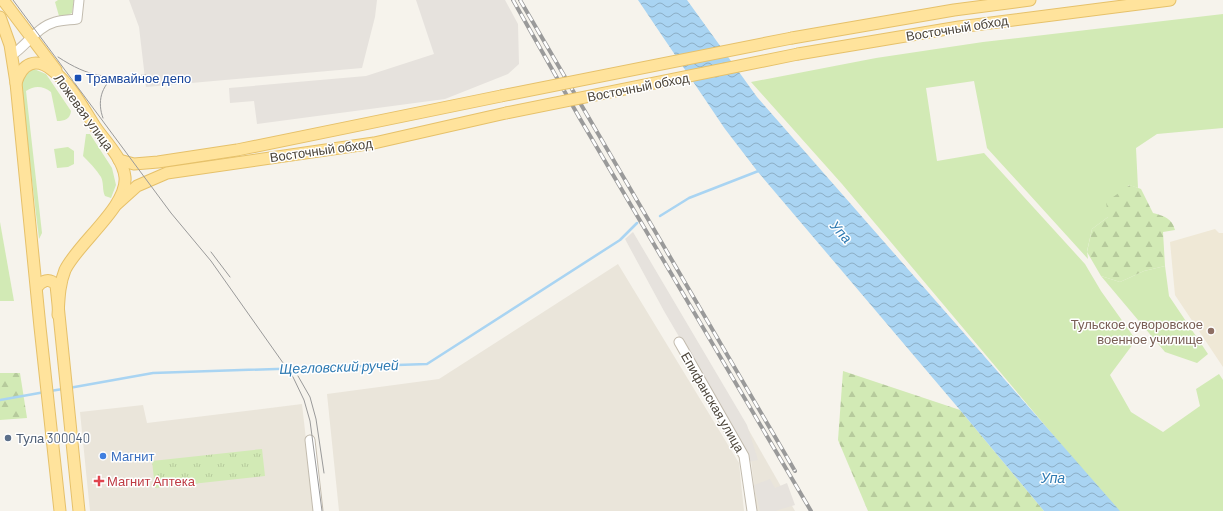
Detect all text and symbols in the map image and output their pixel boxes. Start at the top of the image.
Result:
street label: Восточный обход [905,12,1010,44]
street label: Восточный обход [586,69,691,105]
place label: Трамвайное депо [86,70,191,86]
street label: Ложевая улица [51,71,118,154]
marker: Трамвайное депо [73,73,83,83]
street label: Восточный обход [269,135,374,165]
water label: Упа [826,216,856,247]
place label: Тульское суворовское военное училище [1071,316,1203,347]
marker: Тульское суворовское военное училище [1206,326,1216,336]
street label: Епифанская улица [678,349,749,456]
water label: Щегловский ручей [279,356,399,377]
place label: Тула 300040 [16,430,90,446]
marker: Тула 300040 [3,433,13,443]
place label: Магнит [111,448,154,464]
marker: Магнит [98,451,108,461]
water label: Упа [1040,469,1065,486]
place label: Магнит Аптека [107,473,196,489]
marker: Магнит Аптека [94,476,104,486]

